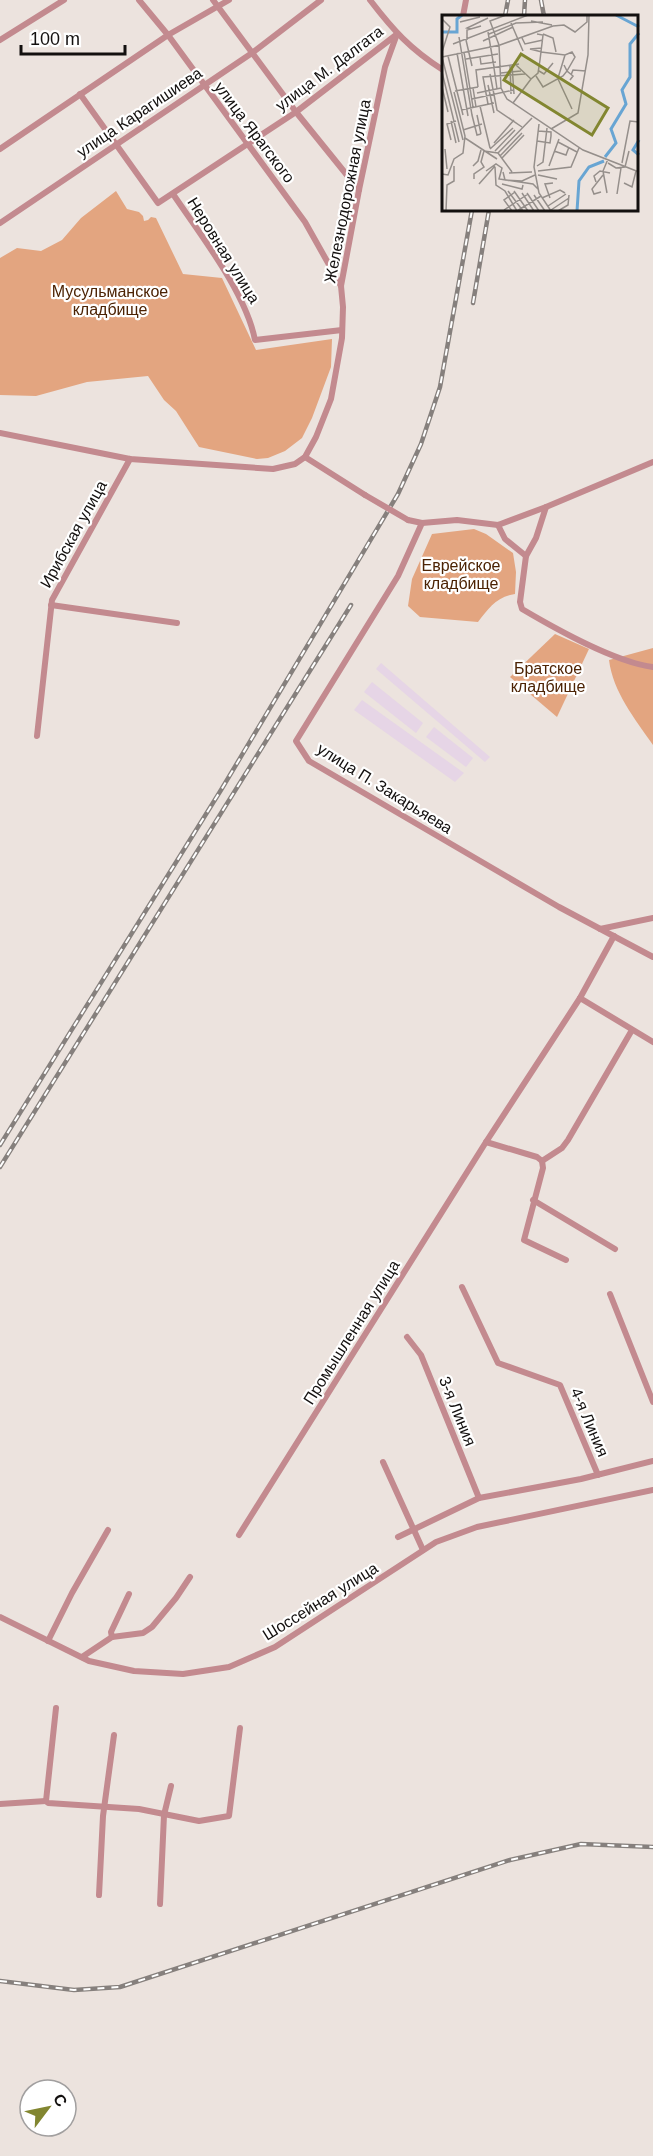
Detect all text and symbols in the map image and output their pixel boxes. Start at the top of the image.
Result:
inset map [442,15,638,212]
scale bar [21,18,124,56]
street label: улица М. Далгата [272,22,386,114]
text: 100 m [30,29,80,49]
street label: улица Карагишиева [74,64,205,161]
street label: улица Ярагского [211,79,298,186]
street label: Железнодорожная улица [321,98,374,284]
street label: Неровная улица [184,194,263,306]
park label: Мусульманское кладбище [52,283,168,318]
street label: Ирибская улица [37,478,110,591]
park label: Еврейское кладбище [422,557,501,592]
park label: Братское кладбище [511,660,585,695]
street label: улица П. Закарьяева [314,740,455,837]
street label: Промышленная улица [300,1257,403,1407]
street label: 3-я Линия [436,1374,479,1448]
street label: 4-я Линия [567,1385,612,1459]
street label: Шоссейная улица [260,1559,381,1644]
north arrow [18,2078,78,2138]
text: С [50,2091,71,2110]

